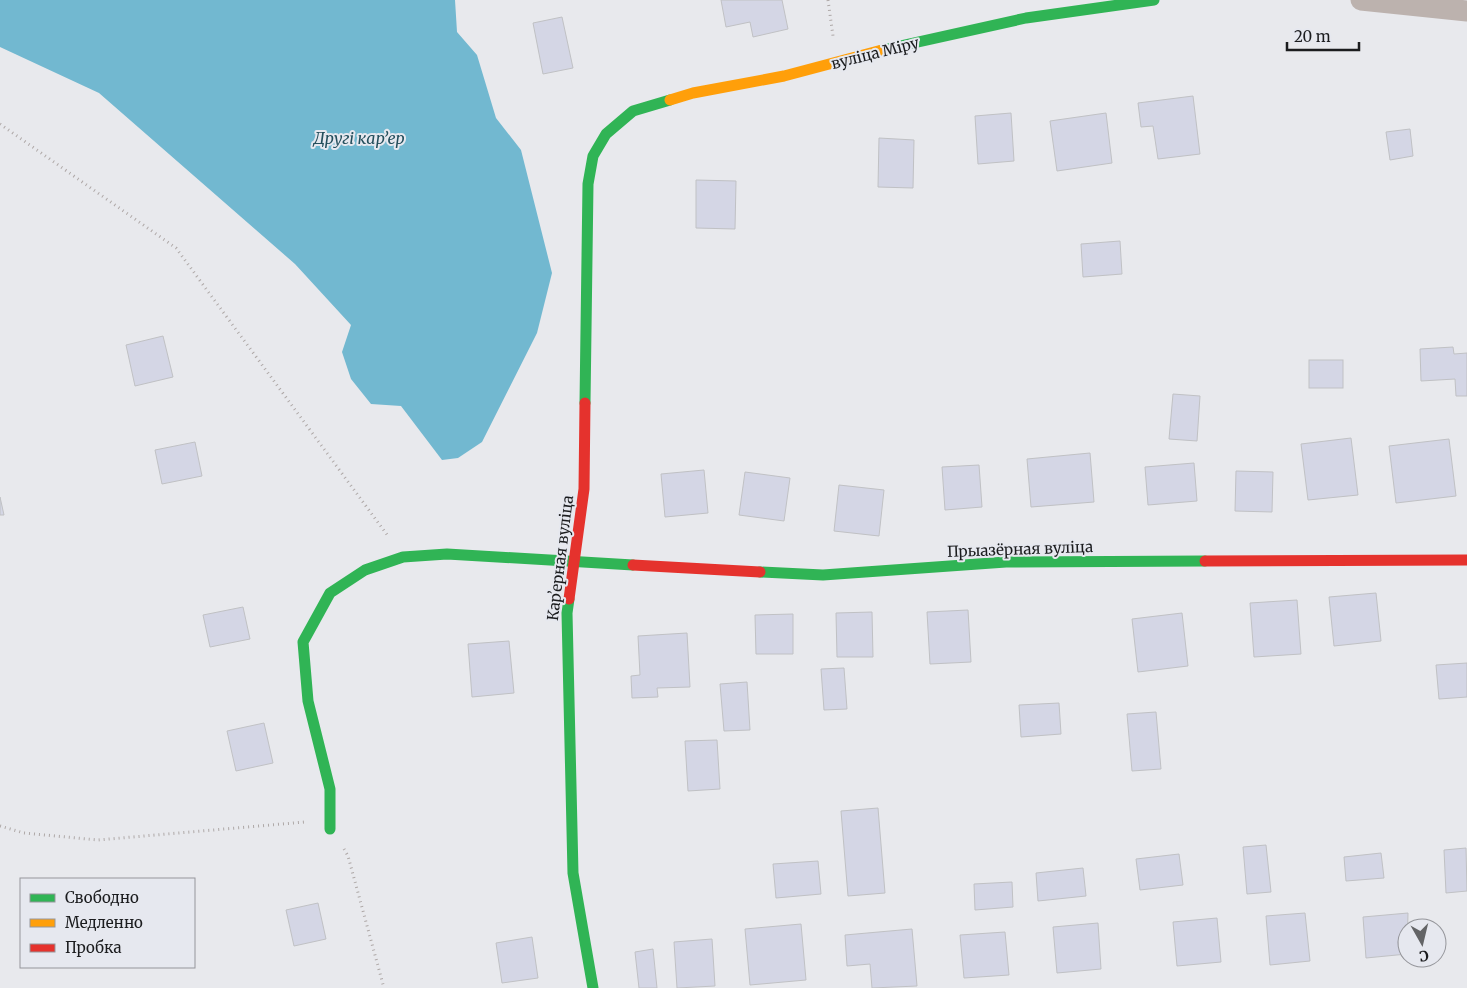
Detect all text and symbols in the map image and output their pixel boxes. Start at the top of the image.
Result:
scale bar [1287,20,1360,52]
text: 20 m [1294,27,1331,46]
street label: вуліца Міру [829,33,921,73]
water label: Другі карʼер [312,128,405,148]
street label: Карʼерная вуліца [543,494,577,622]
street label: Прыазёрная вуліца [947,537,1093,561]
legend [20,878,195,968]
text: Свободно [65,888,139,907]
text: Медленно [65,913,143,932]
north arrow [1397,918,1447,968]
text: Пробка [65,938,122,957]
text: С [1418,946,1430,965]

